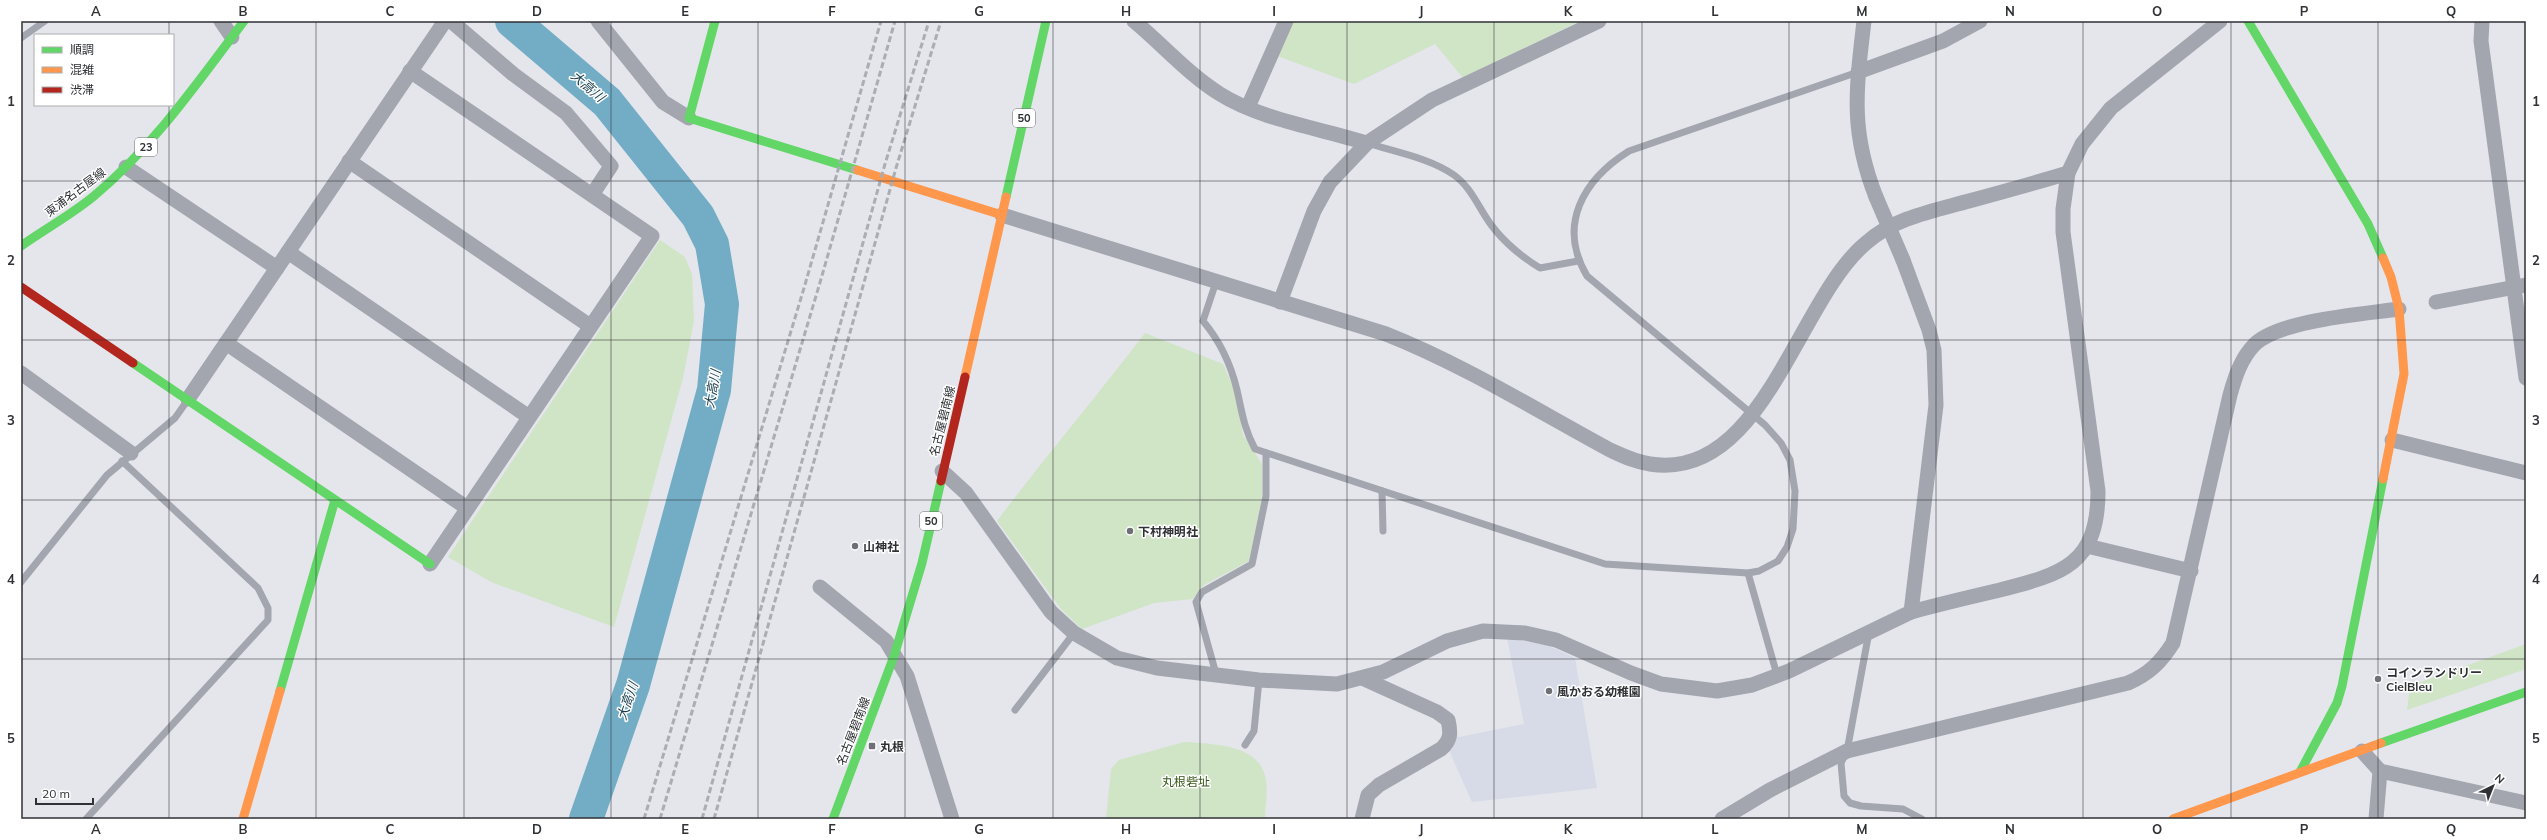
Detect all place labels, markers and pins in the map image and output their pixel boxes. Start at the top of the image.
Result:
place label: 下村神明社 [1138,524,1198,539]
marker: 下村神明社 [1125,526,1135,536]
place label: 山神社 [863,539,899,554]
marker: 山神社 [850,541,860,551]
place label: コインランドリー CielBleu [2386,665,2482,694]
marker: コインランドリー CielBleu [2373,674,2383,684]
place label: 風かおる幼稚園 [1557,684,1641,699]
marker: 風かおる幼稚園 [1544,686,1554,696]
place label: 丸根 [880,739,904,754]
marker: 丸根 [867,741,877,751]

